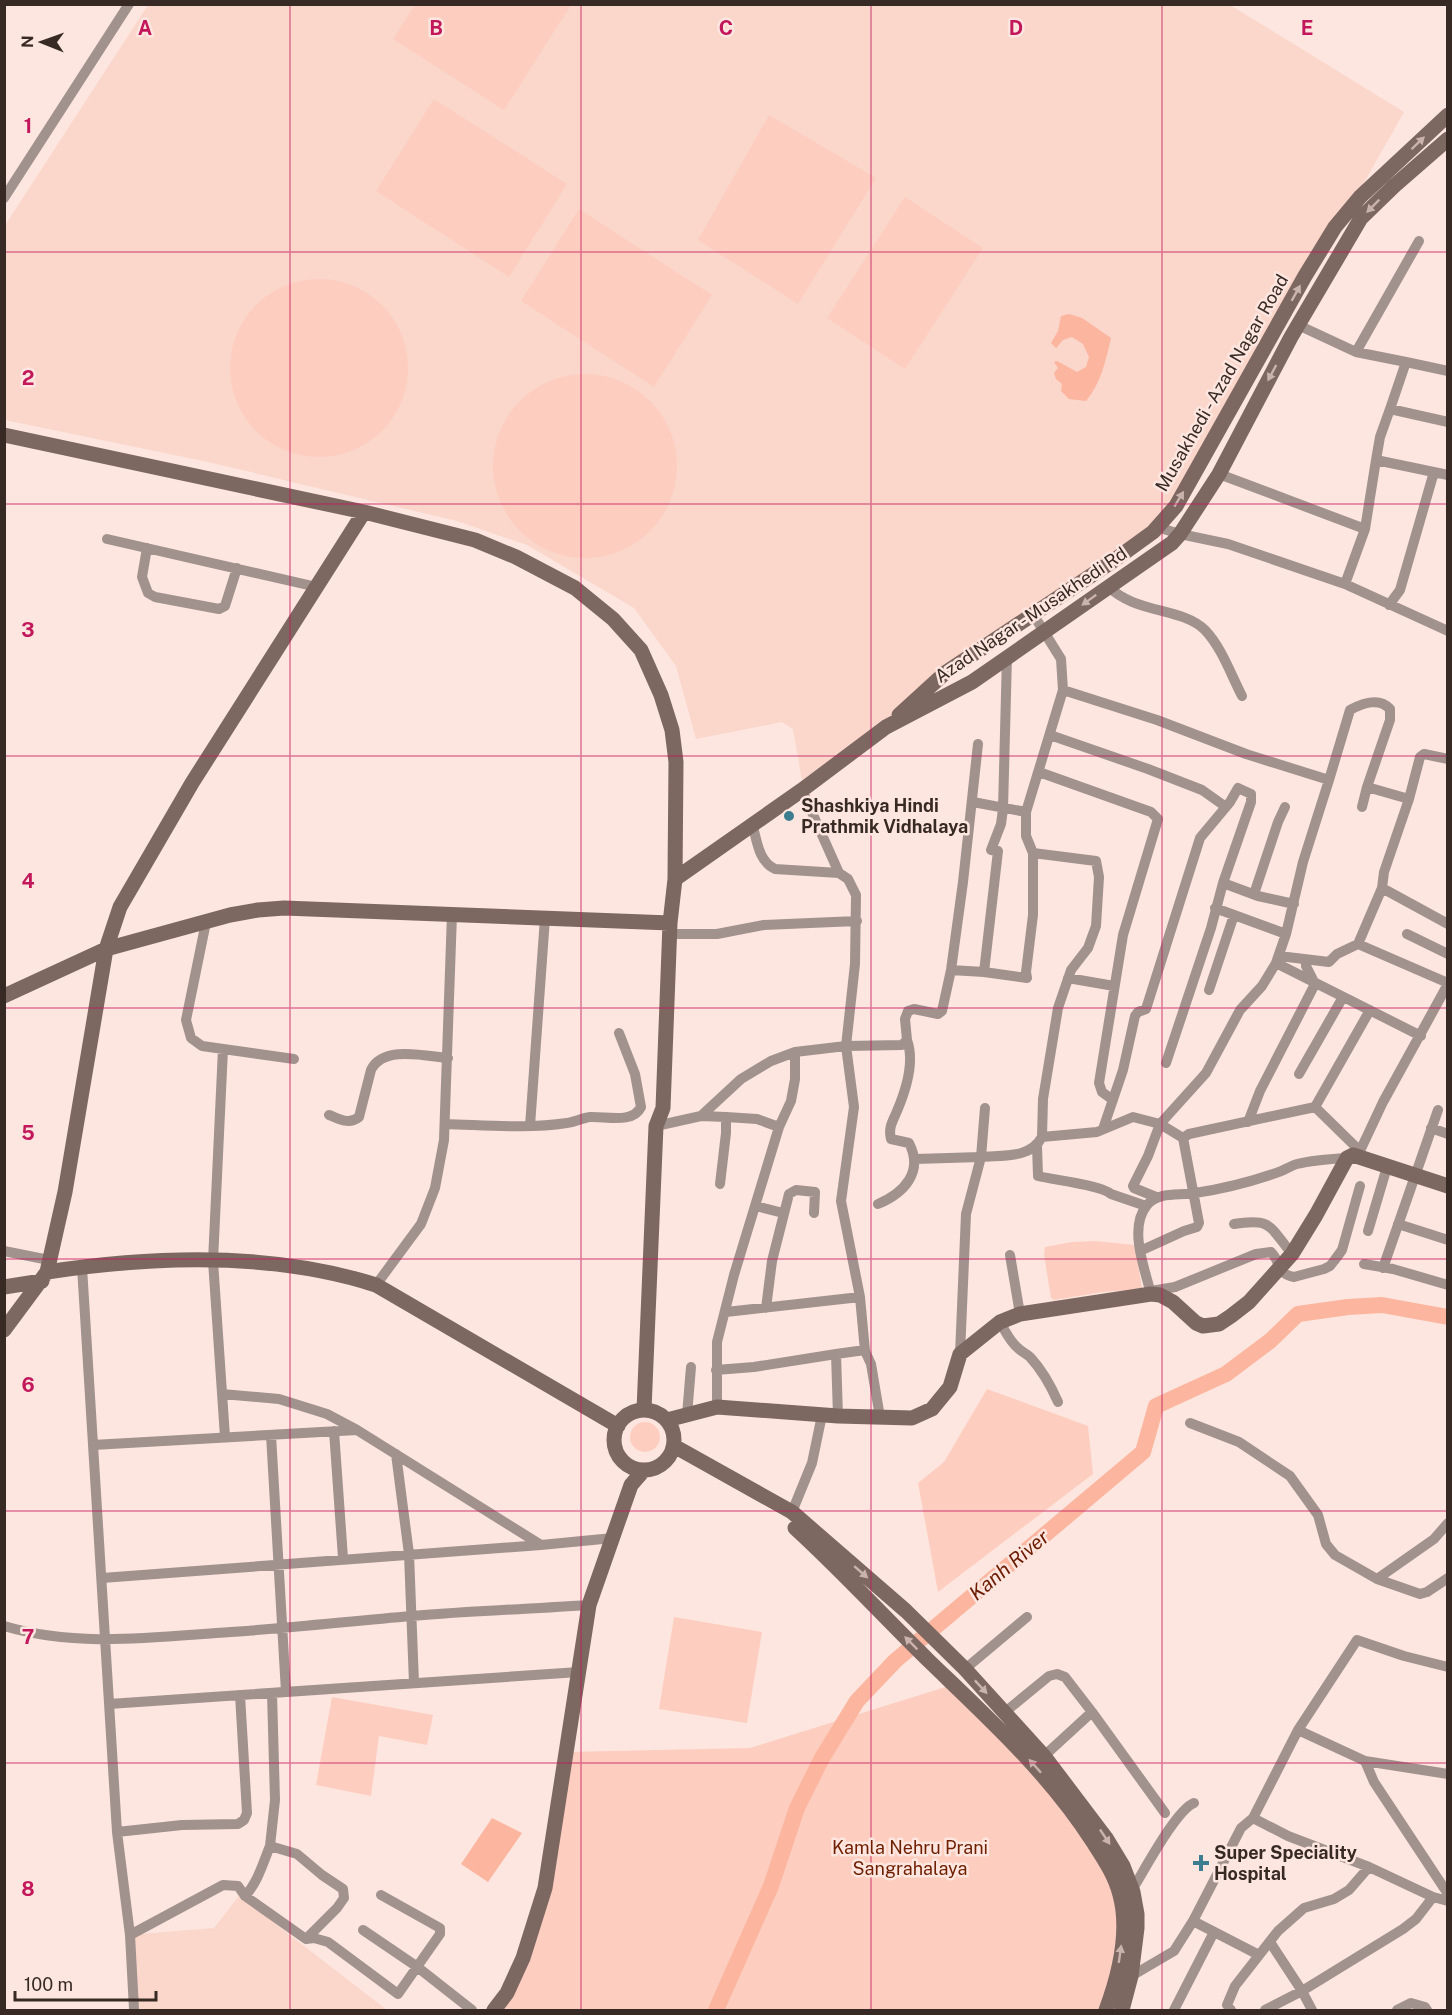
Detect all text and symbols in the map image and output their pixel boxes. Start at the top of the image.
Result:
north arrow [12,12,72,72]
text: A [138,16,152,40]
text: B [429,16,443,40]
text: C [719,16,733,40]
text: D [1009,16,1023,40]
text: E [1301,16,1313,40]
text: N [18,35,37,48]
text: 1 [24,114,32,138]
one-way arrow [1410,136,1425,150]
one-way arrow [1366,199,1380,214]
street label: Musakhedi - Azad Nagar Road [1151,270,1292,495]
one-way arrow [1291,285,1301,302]
one-way arrow [1267,364,1277,381]
text: 2 [22,366,34,390]
one-way arrow [1173,491,1184,508]
street label: Azad Nagar - Musakhedi Rd [931,542,1131,687]
one-way arrow [1081,594,1097,606]
text: 3 [21,618,35,642]
place label: Shashkiya Hindi Prathmik Vidhalaya [801,795,968,837]
marker: Shashkiya Hindi Prathmik Vidhalaya [782,809,796,823]
text: 4 [21,869,35,893]
text: 5 [21,1121,35,1145]
text: 6 [21,1373,35,1397]
water label: Kanh River [964,1524,1054,1605]
one-way arrow [853,1565,868,1578]
text: 7 [22,1625,34,1649]
one-way arrow [904,1636,918,1650]
one-way arrow [974,1679,988,1694]
one-way arrow [1028,1759,1042,1773]
one-way arrow [1099,1829,1110,1845]
park label: Kamla Nehru Prani Sangrahalaya [832,1837,988,1879]
place label: Super Speciality Hospital [1214,1842,1357,1884]
marker: Super Speciality Hospital [1192,1854,1210,1872]
text: 8 [21,1877,35,1901]
one-way arrow [1116,1944,1125,1963]
scale bar [15,1964,156,2002]
text: 100 m [24,1974,73,1995]

